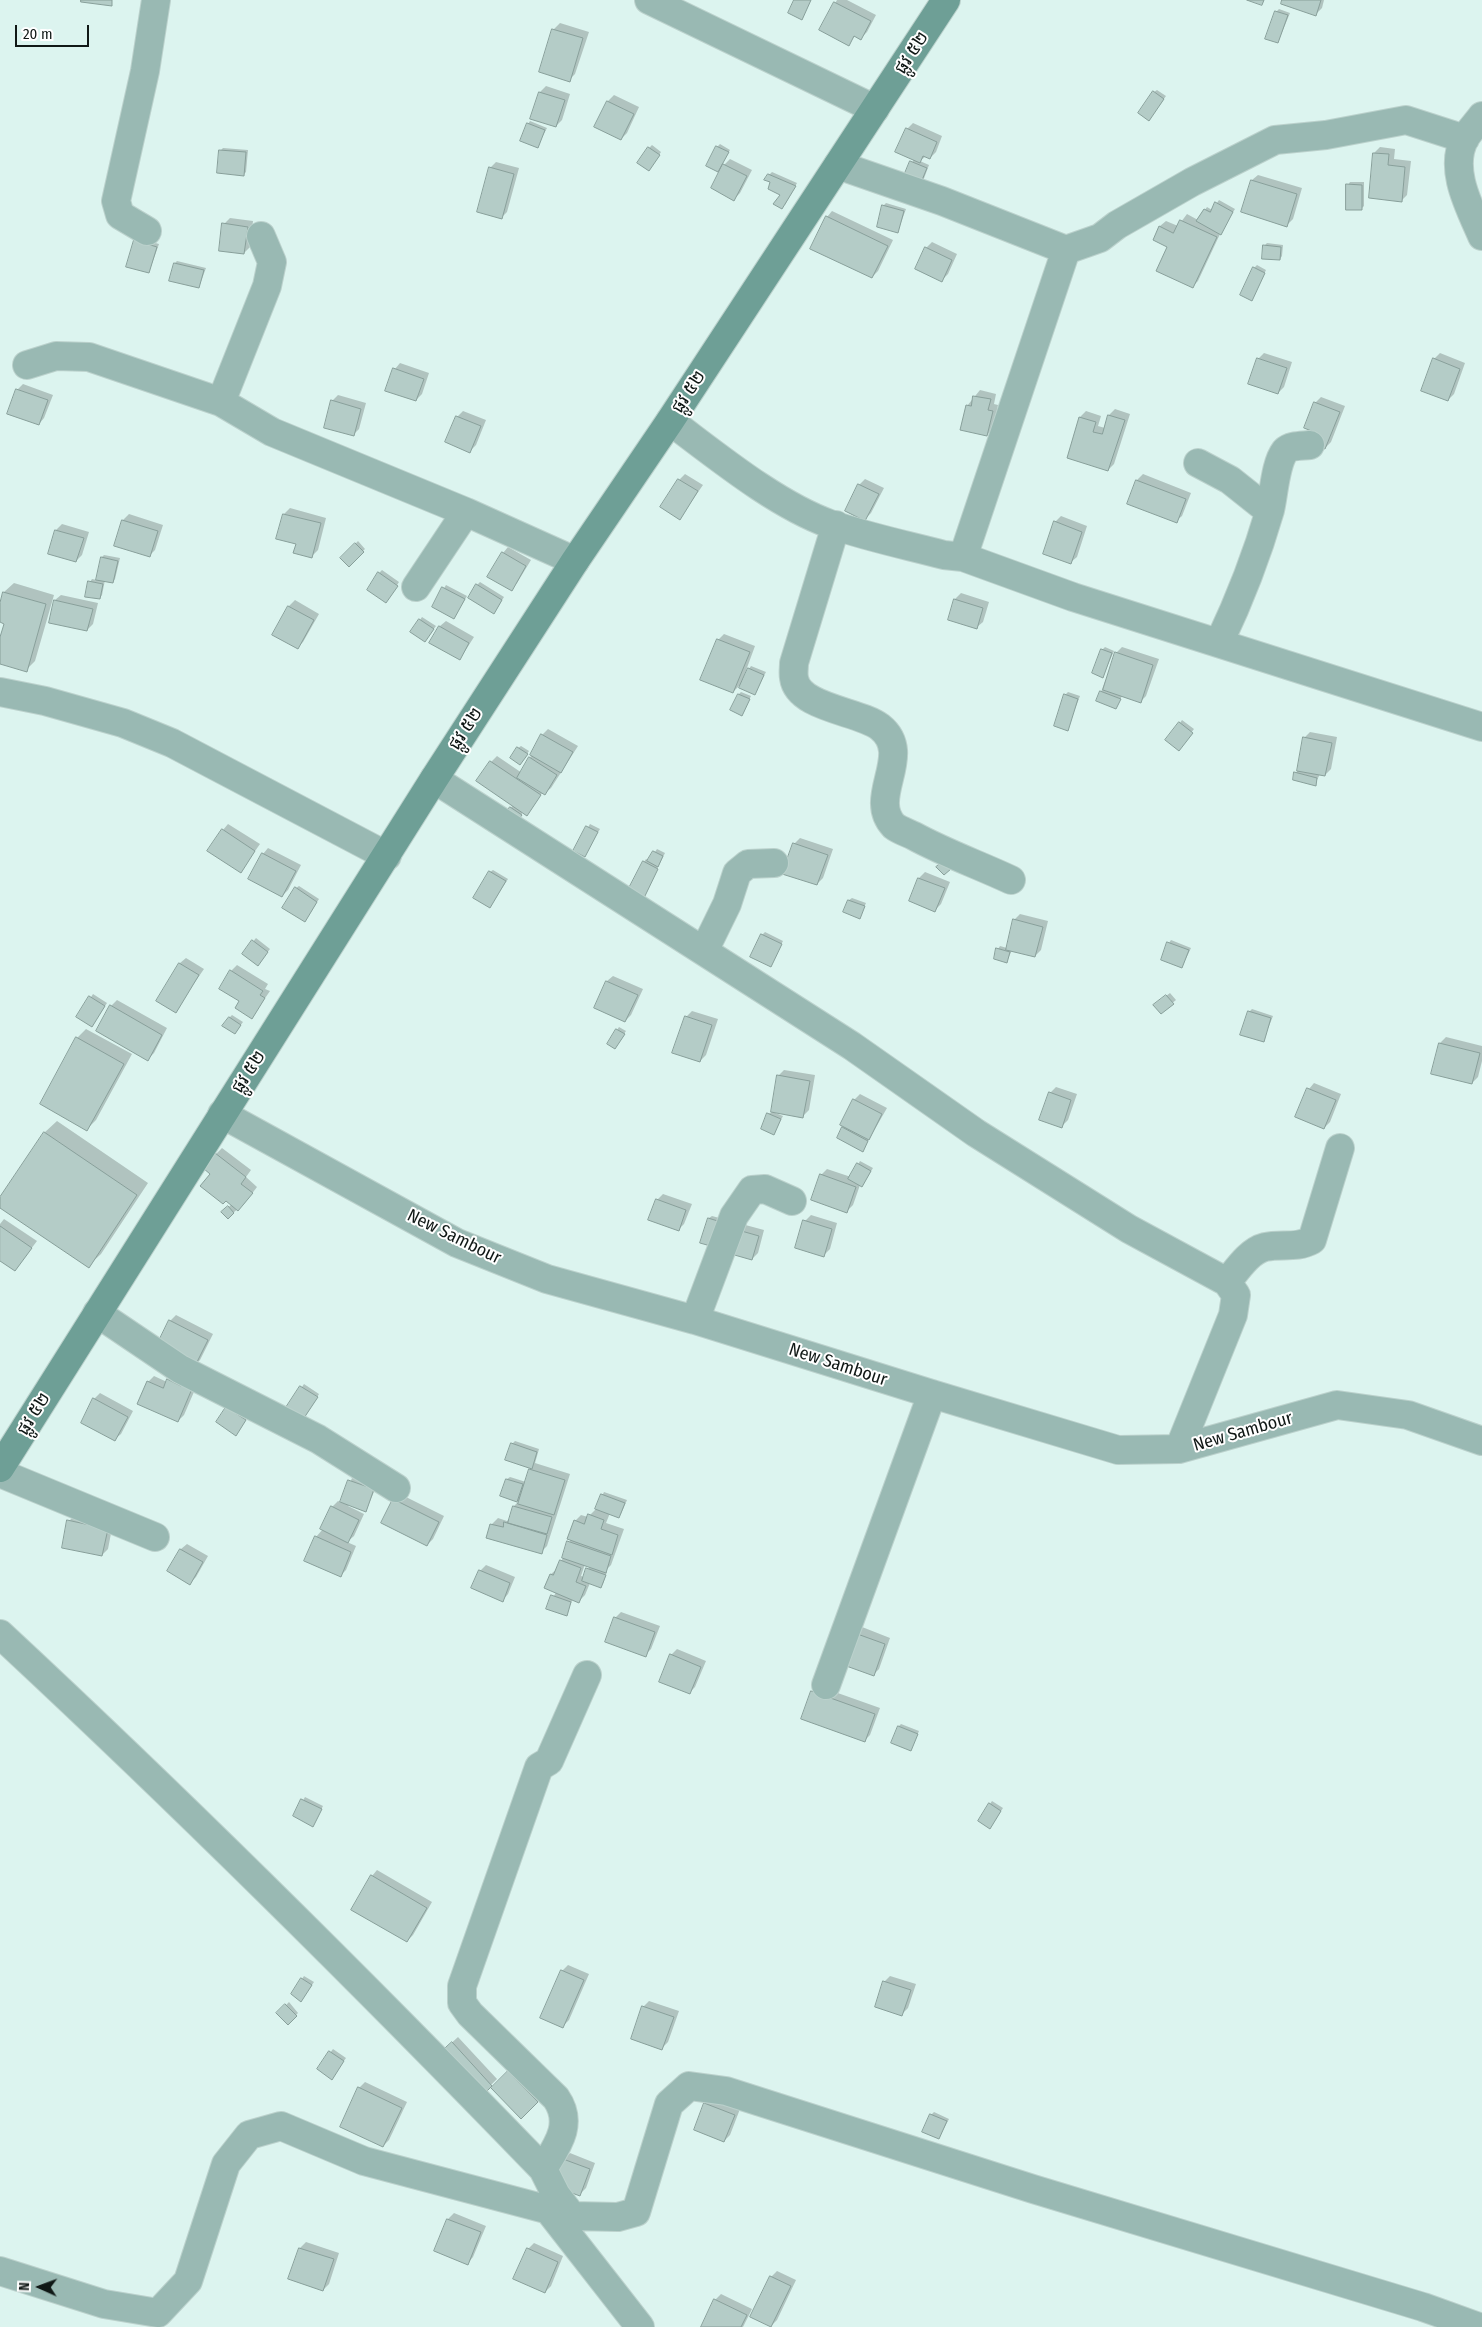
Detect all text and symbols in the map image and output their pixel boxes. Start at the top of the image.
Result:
scale bar [18,15,91,47]
text: 20 m [23,25,53,43]
street label: ផ្លូវ ៥២ [890,28,934,78]
street label: ផ្លូវ ៥២ [667,367,711,417]
street label: ផ្លូវ ៥២ [444,704,488,754]
street label: ផ្លូវ ៥២ [227,1047,271,1097]
street label: New Sambour [403,1205,505,1269]
street label: New Sambour [786,1339,890,1391]
street label: ផ្លូវ ៥២ [13,1389,55,1439]
street label: New Sambour [1191,1408,1295,1456]
north arrow [15,2262,65,2312]
text: N [16,2282,33,2291]

